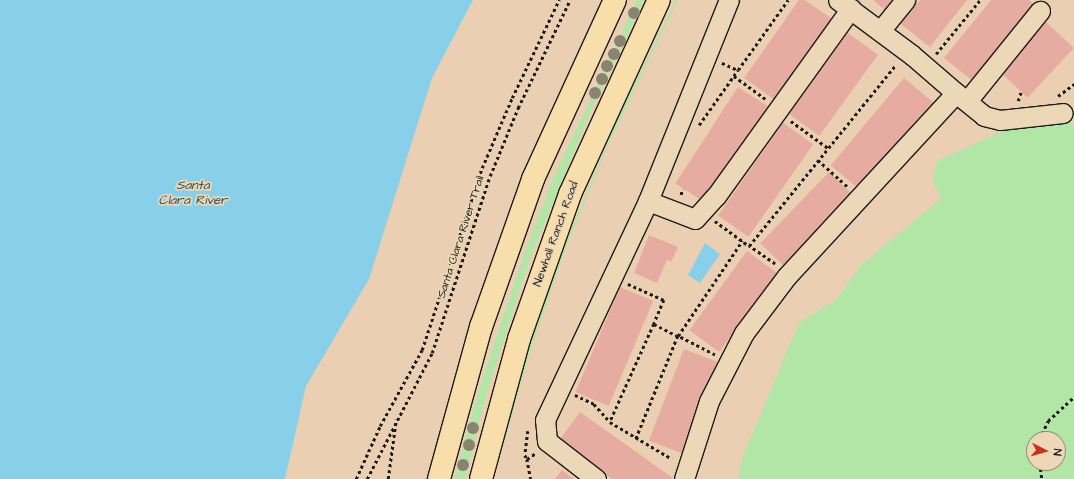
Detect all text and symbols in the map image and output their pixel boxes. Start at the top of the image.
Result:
street label: Santa Clara River Trail [434,174,488,300]
water label: Santa Clara River [158,178,228,209]
street label: Newhall Ranch Road [530,179,582,289]
north arrow [1026,431,1066,471]
text: N [1050,448,1065,456]

